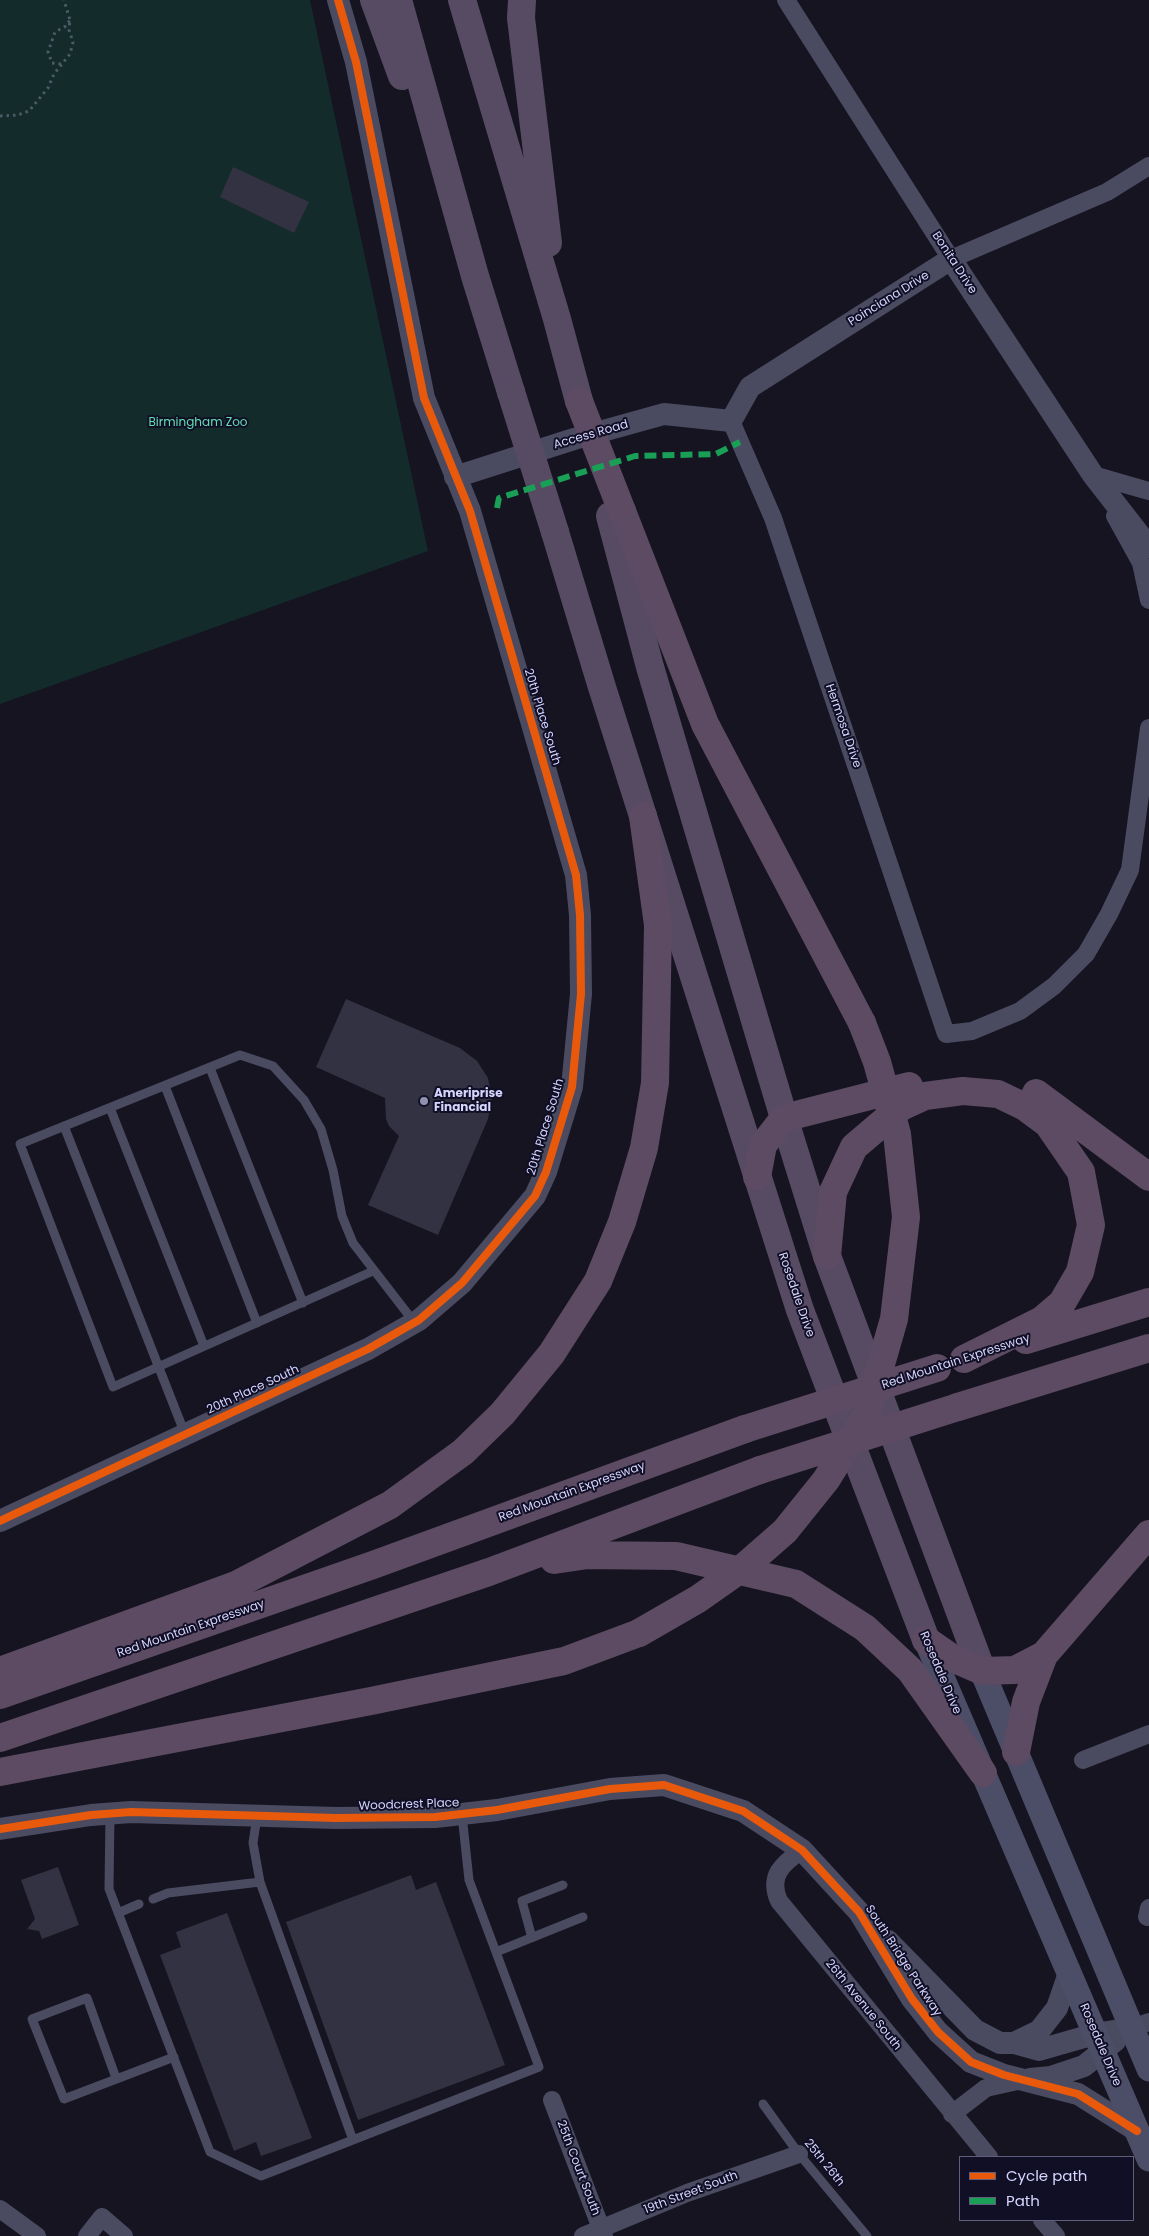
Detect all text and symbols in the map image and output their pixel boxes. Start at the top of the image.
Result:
street label: Bonita Drive [929,229,979,297]
street label: Poinciana Drive [846,268,932,330]
park label: Birmingham Zoo [148,416,248,430]
street label: Access Road [552,417,630,453]
street label: 20th Place South [520,667,564,767]
street label: Hermosa Drive [822,682,864,770]
street label: 20th Place South [524,1077,568,1177]
place label: Ameriprise Financial [434,1087,503,1115]
marker: Ameriprise Financial [418,1095,430,1107]
street label: Rosedale Drive [775,1251,817,1339]
street label: Red Mountain Expressway [880,1331,1032,1393]
street label: 20th Place South [205,1362,301,1418]
street label: Red Mountain Expressway [497,1459,647,1525]
street label: Red Mountain Expressway [115,1597,267,1661]
street label: Rosedale Drive [916,1629,964,1717]
street label: Woodcrest Place [358,1796,460,1814]
street label: South Bridge Parkway [862,1903,944,2019]
street label: 26th Avenue South [822,1957,904,2053]
street label: Rosedale Drive [1076,2001,1124,2089]
street label: 25th Court South [553,2118,603,2218]
street label: 25th 26th [801,2137,847,2189]
legend [959,2156,1134,2221]
text: Cycle path [1006,2165,1087,2186]
street label: 19th Street South [642,2168,740,2218]
text: Path [1006,2190,1040,2211]

